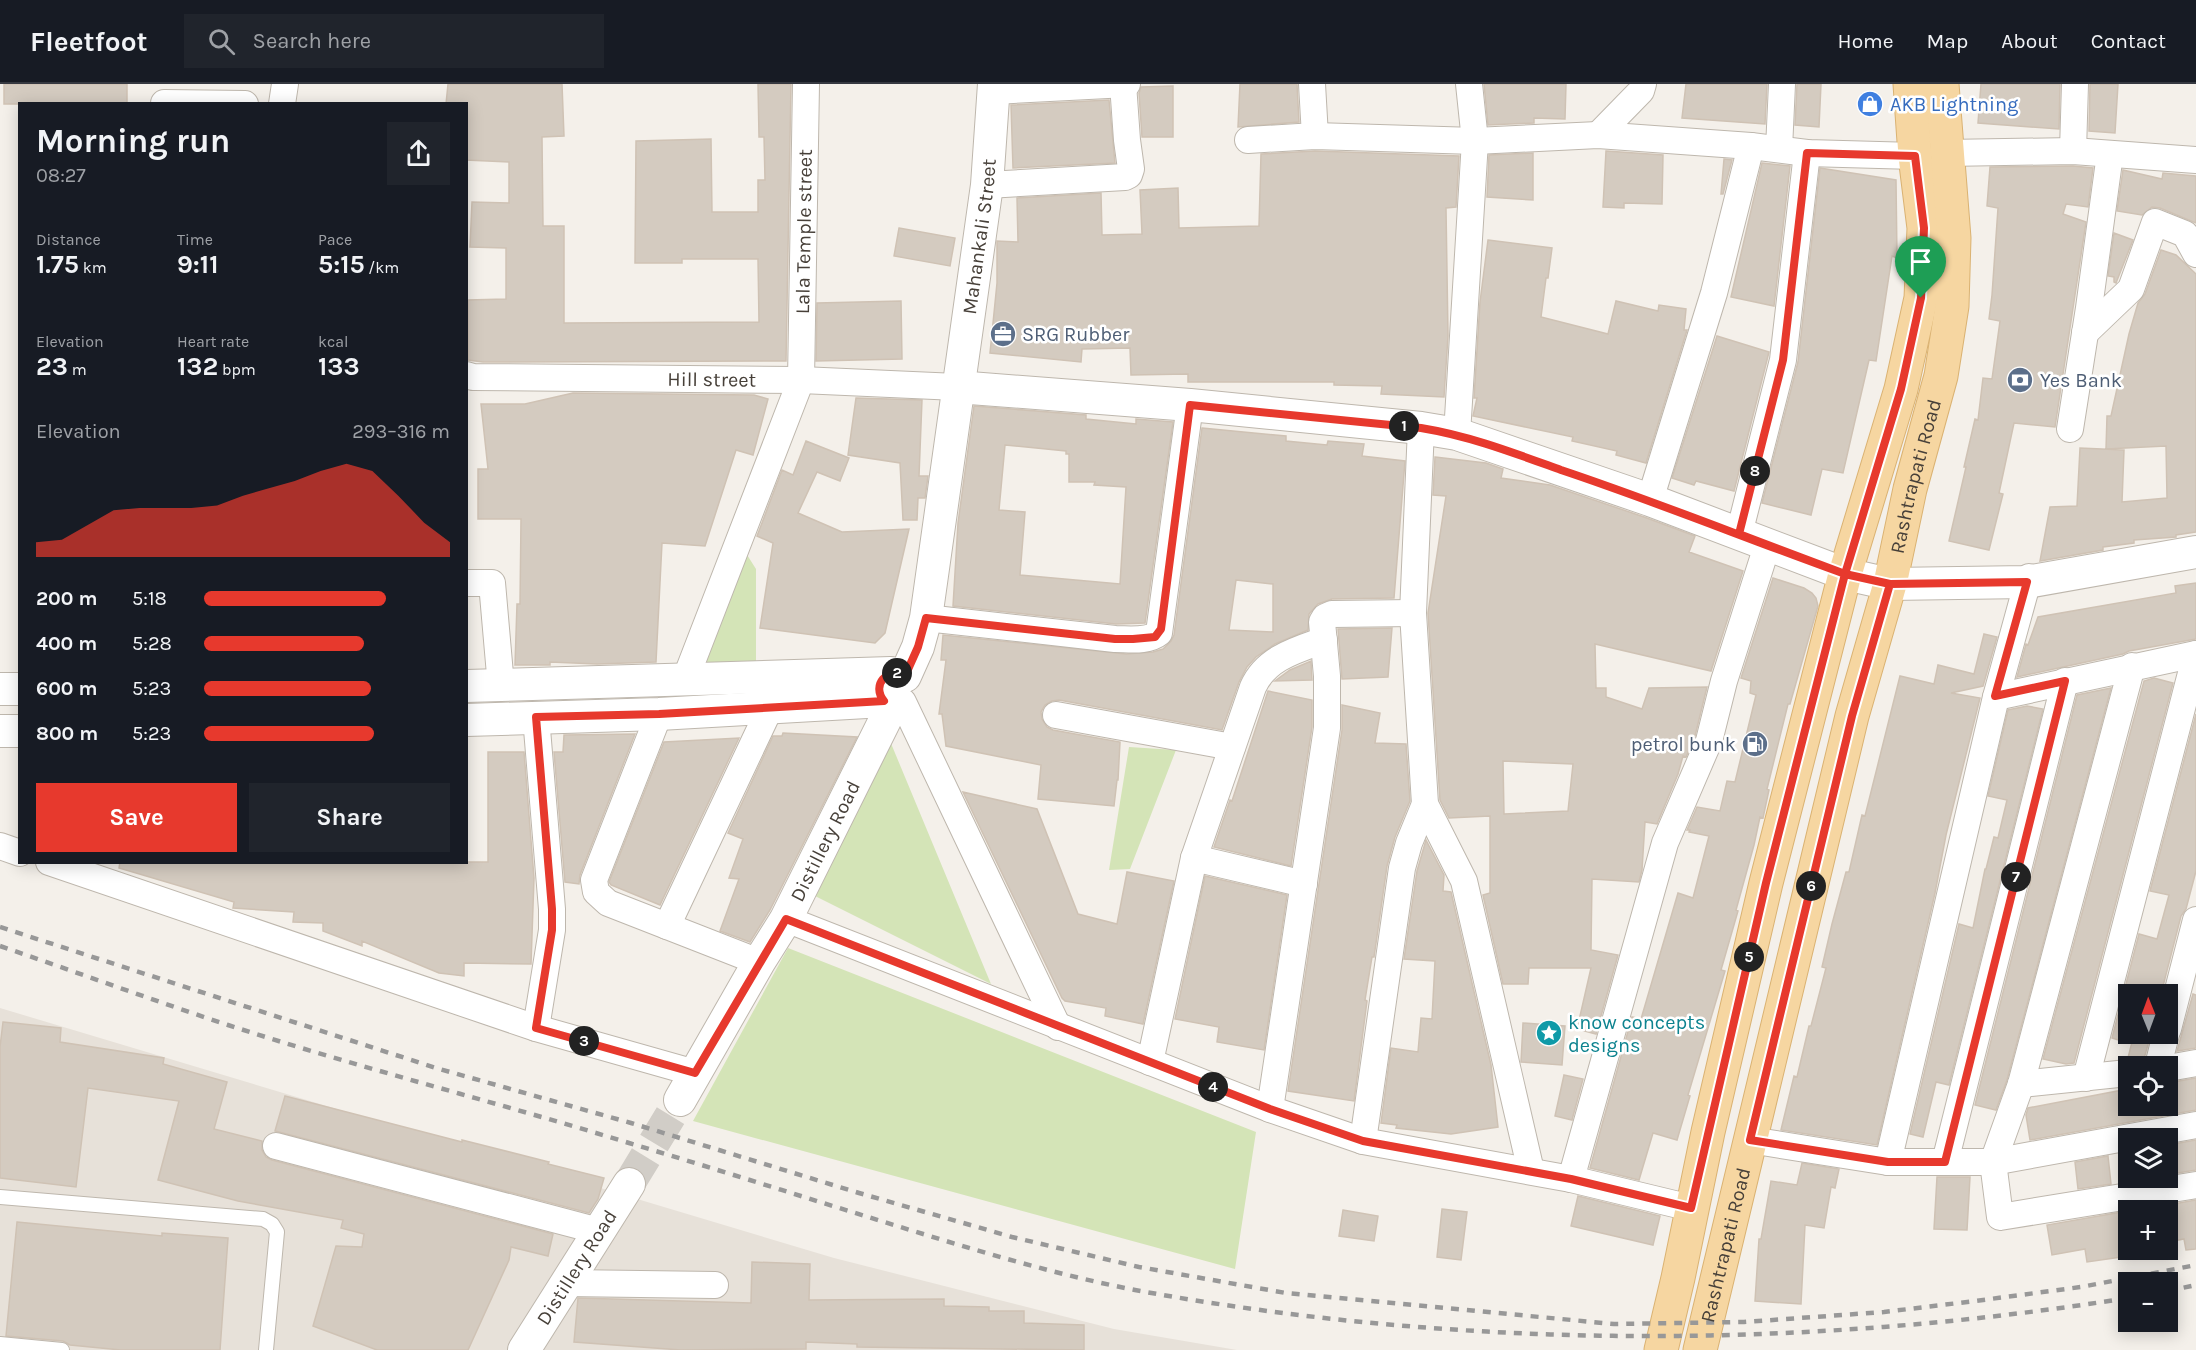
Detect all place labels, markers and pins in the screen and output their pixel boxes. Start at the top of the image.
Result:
shop icon: AKB Lightning [1855,89,1885,119]
place label: AKB Lightning [1890,93,2018,116]
pin [1895,236,1946,298]
office icon: SRG Rubber [988,319,1018,349]
place label: SRG Rubber [1022,323,1130,346]
bank icon: Yes Bank [2005,365,2035,395]
place label: Yes Bank [2040,369,2122,392]
pin: 1 [1389,411,1419,441]
pin: 8 [1740,456,1770,486]
pin: 2 [882,658,912,688]
fuel station icon: petrol bunk [1740,729,1770,759]
place label: petrol bunk [1631,733,1736,756]
pin: 7 [2001,862,2031,892]
pin: 6 [1796,871,1826,901]
pin: 5 [1734,942,1764,972]
place label: know concepts designs [1568,1011,1705,1057]
place icon: know concepts designs [1534,1018,1564,1048]
pin: 3 [569,1026,599,1056]
pin: 4 [1198,1072,1228,1102]

